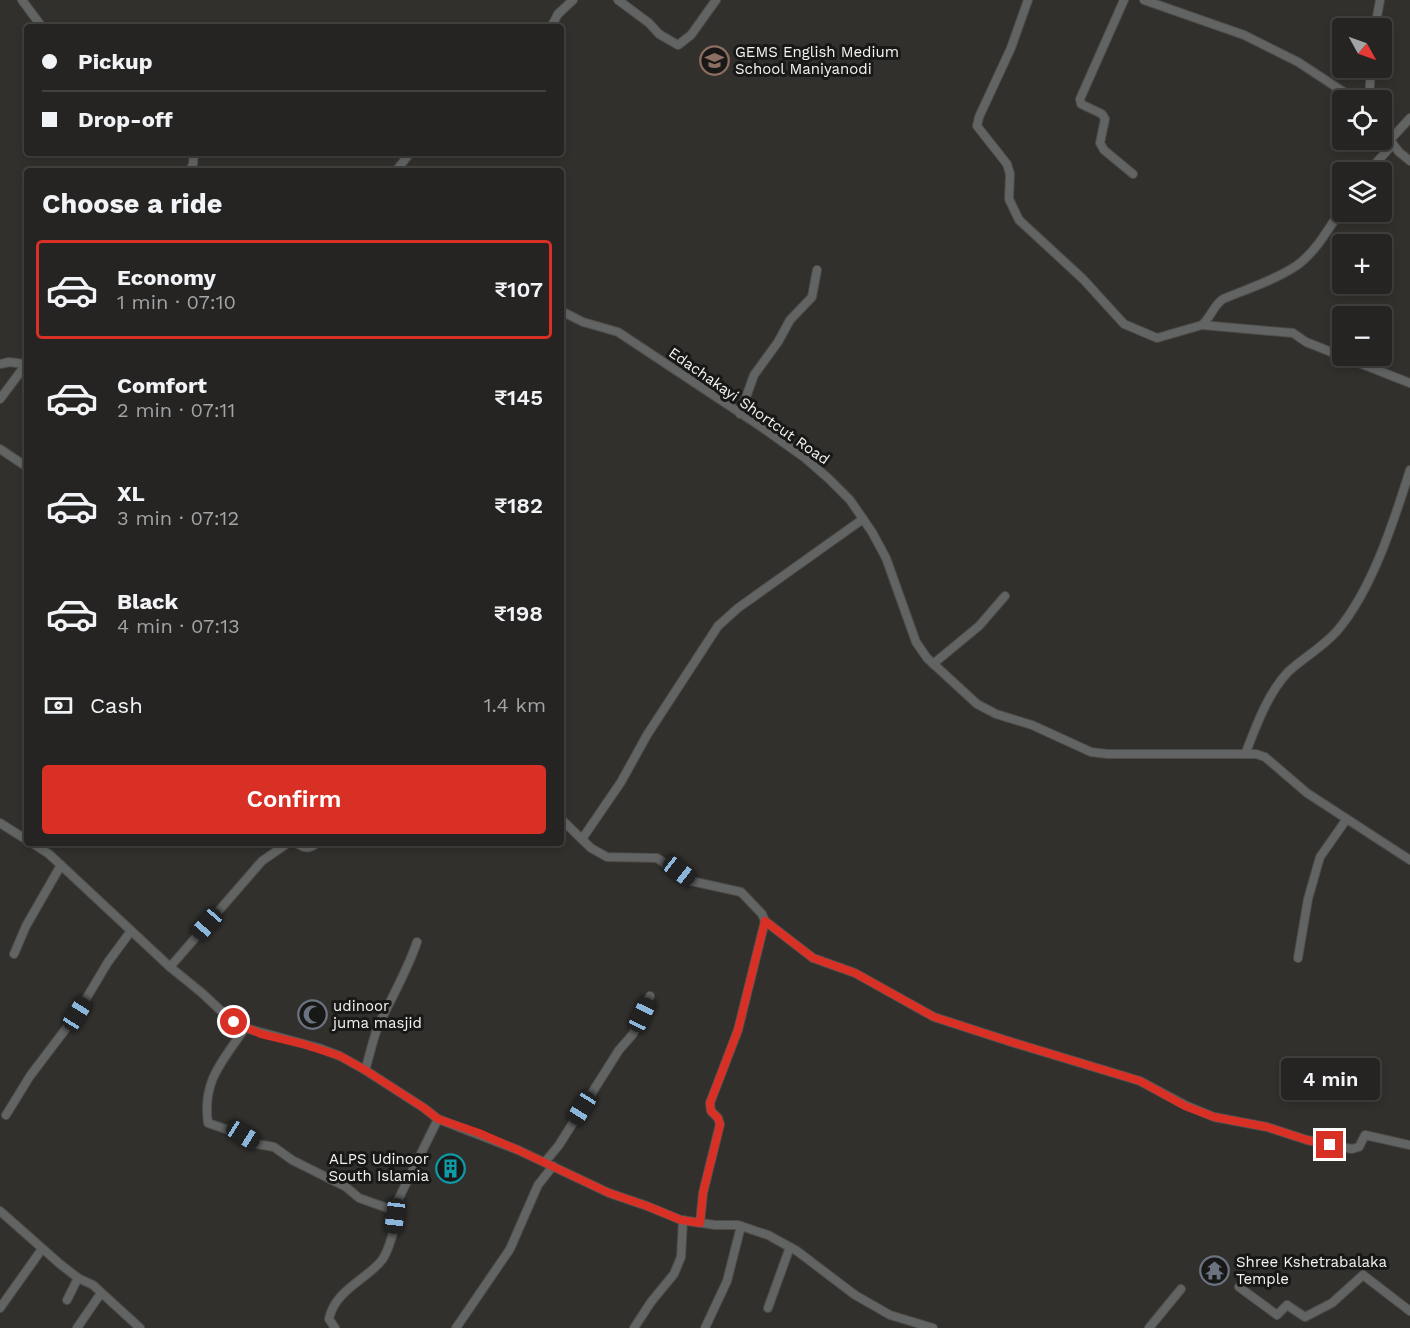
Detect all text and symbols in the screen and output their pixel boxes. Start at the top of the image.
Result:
north arrow [1332,18,1392,78]
map controls [1332,18,1392,366]
place label: GEMS English Medium School Maniyanodi [735,43,899,78]
school or university icon: GEMS English Medium School Maniyanodi [698,45,730,77]
text: Pickup [78,49,153,74]
button: locate [1332,90,1392,150]
text: Drop-off [78,107,173,132]
button: layers [1332,162,1392,222]
text: Choose a ride [42,188,222,220]
button: + [1332,234,1392,294]
icon: car [45,263,99,317]
text: Economy [117,265,216,290]
text: ₹107 [495,277,543,302]
text: 1 min · 07:10 [117,290,236,314]
button: − [1332,306,1392,366]
street label: Edachakayi Shortcut Road [665,344,833,468]
icon: car [45,371,99,425]
text: Comfort [117,373,207,398]
text: ₹145 [494,385,543,410]
text: 2 min · 07:11 [117,398,235,422]
icon: car [45,479,99,533]
text: XL [117,481,145,506]
text: ₹182 [494,493,543,518]
text: 3 min · 07:12 [117,506,239,530]
icon: car [45,587,99,641]
text: Black [117,589,178,614]
text: ₹198 [494,601,543,626]
text: 4 min · 07:13 [117,614,240,638]
icon: cash [42,689,75,722]
text: Cash [90,693,143,718]
text: 1.4 km [484,693,546,717]
button: Confirm [42,765,546,834]
car [659,853,699,889]
car [188,905,226,943]
car [60,994,94,1034]
car [626,995,658,1035]
place label: udinoor juma masjid [331,997,422,1032]
mosque icon: udinoor juma masjid [296,999,328,1031]
route start [220,1008,247,1035]
callout: 4 min [1280,1058,1380,1100]
text: 4 min [1303,1067,1358,1091]
car [565,1088,599,1128]
car [223,1118,263,1152]
route end [1316,1131,1343,1158]
place label: ALPS Udinoor South Islamia [328,1150,430,1185]
building icon: ALPS Udinoor South Islamia [434,1152,466,1184]
car [384,1197,406,1235]
place label: Shree Kshetrabalaka Temple [1236,1253,1387,1288]
temple icon: Shree Kshetrabalaka Temple [1199,1255,1231,1287]

